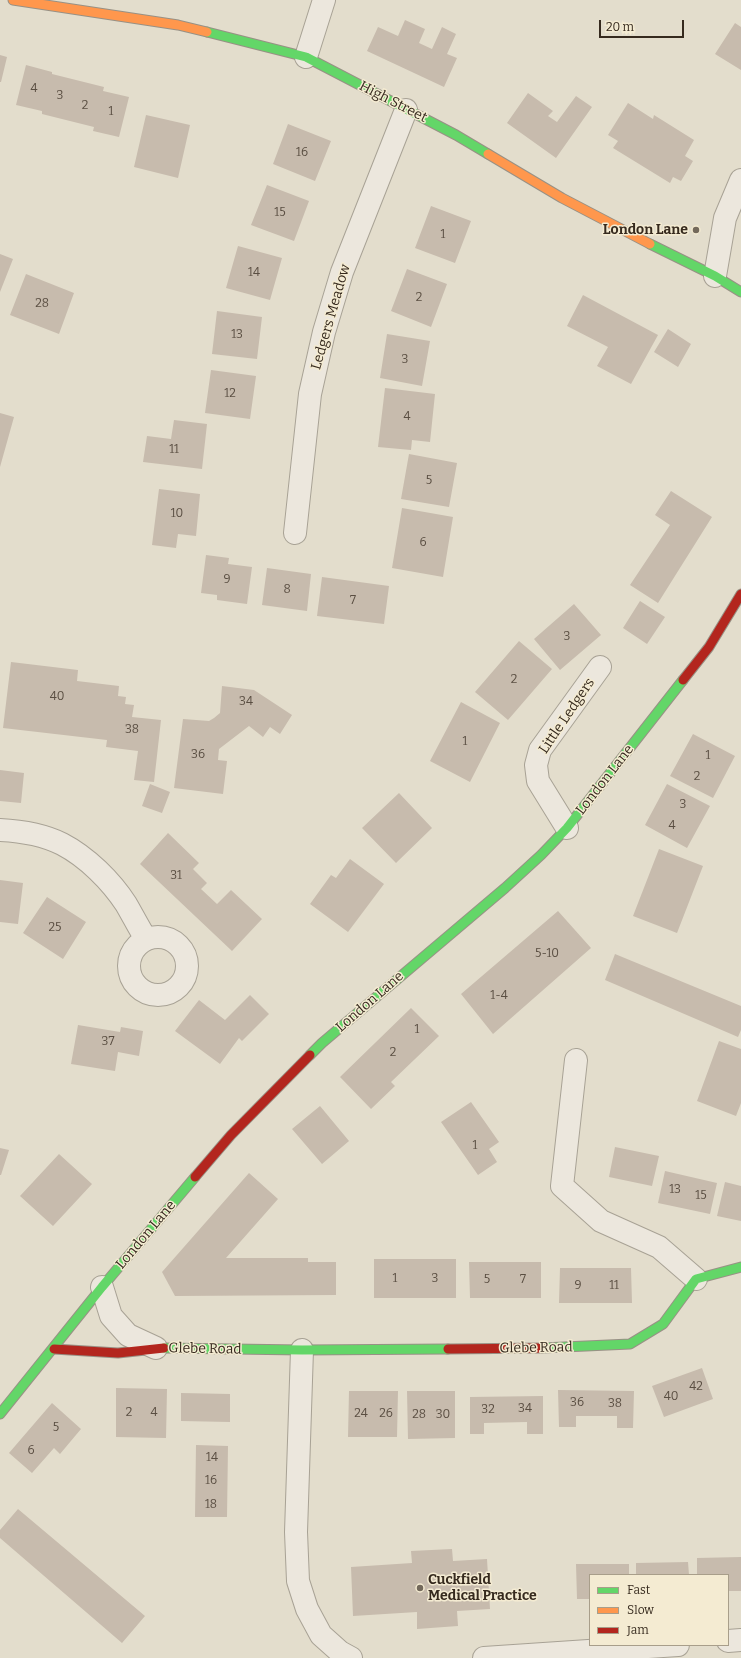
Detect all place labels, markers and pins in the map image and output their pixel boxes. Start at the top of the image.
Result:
place label: London Lane [603,222,688,238]
marker: London Lane [691,225,701,235]
place label: Cuckfield Medical Practice [428,1572,537,1604]
marker: Cuckfield Medical Practice [415,1583,425,1593]

